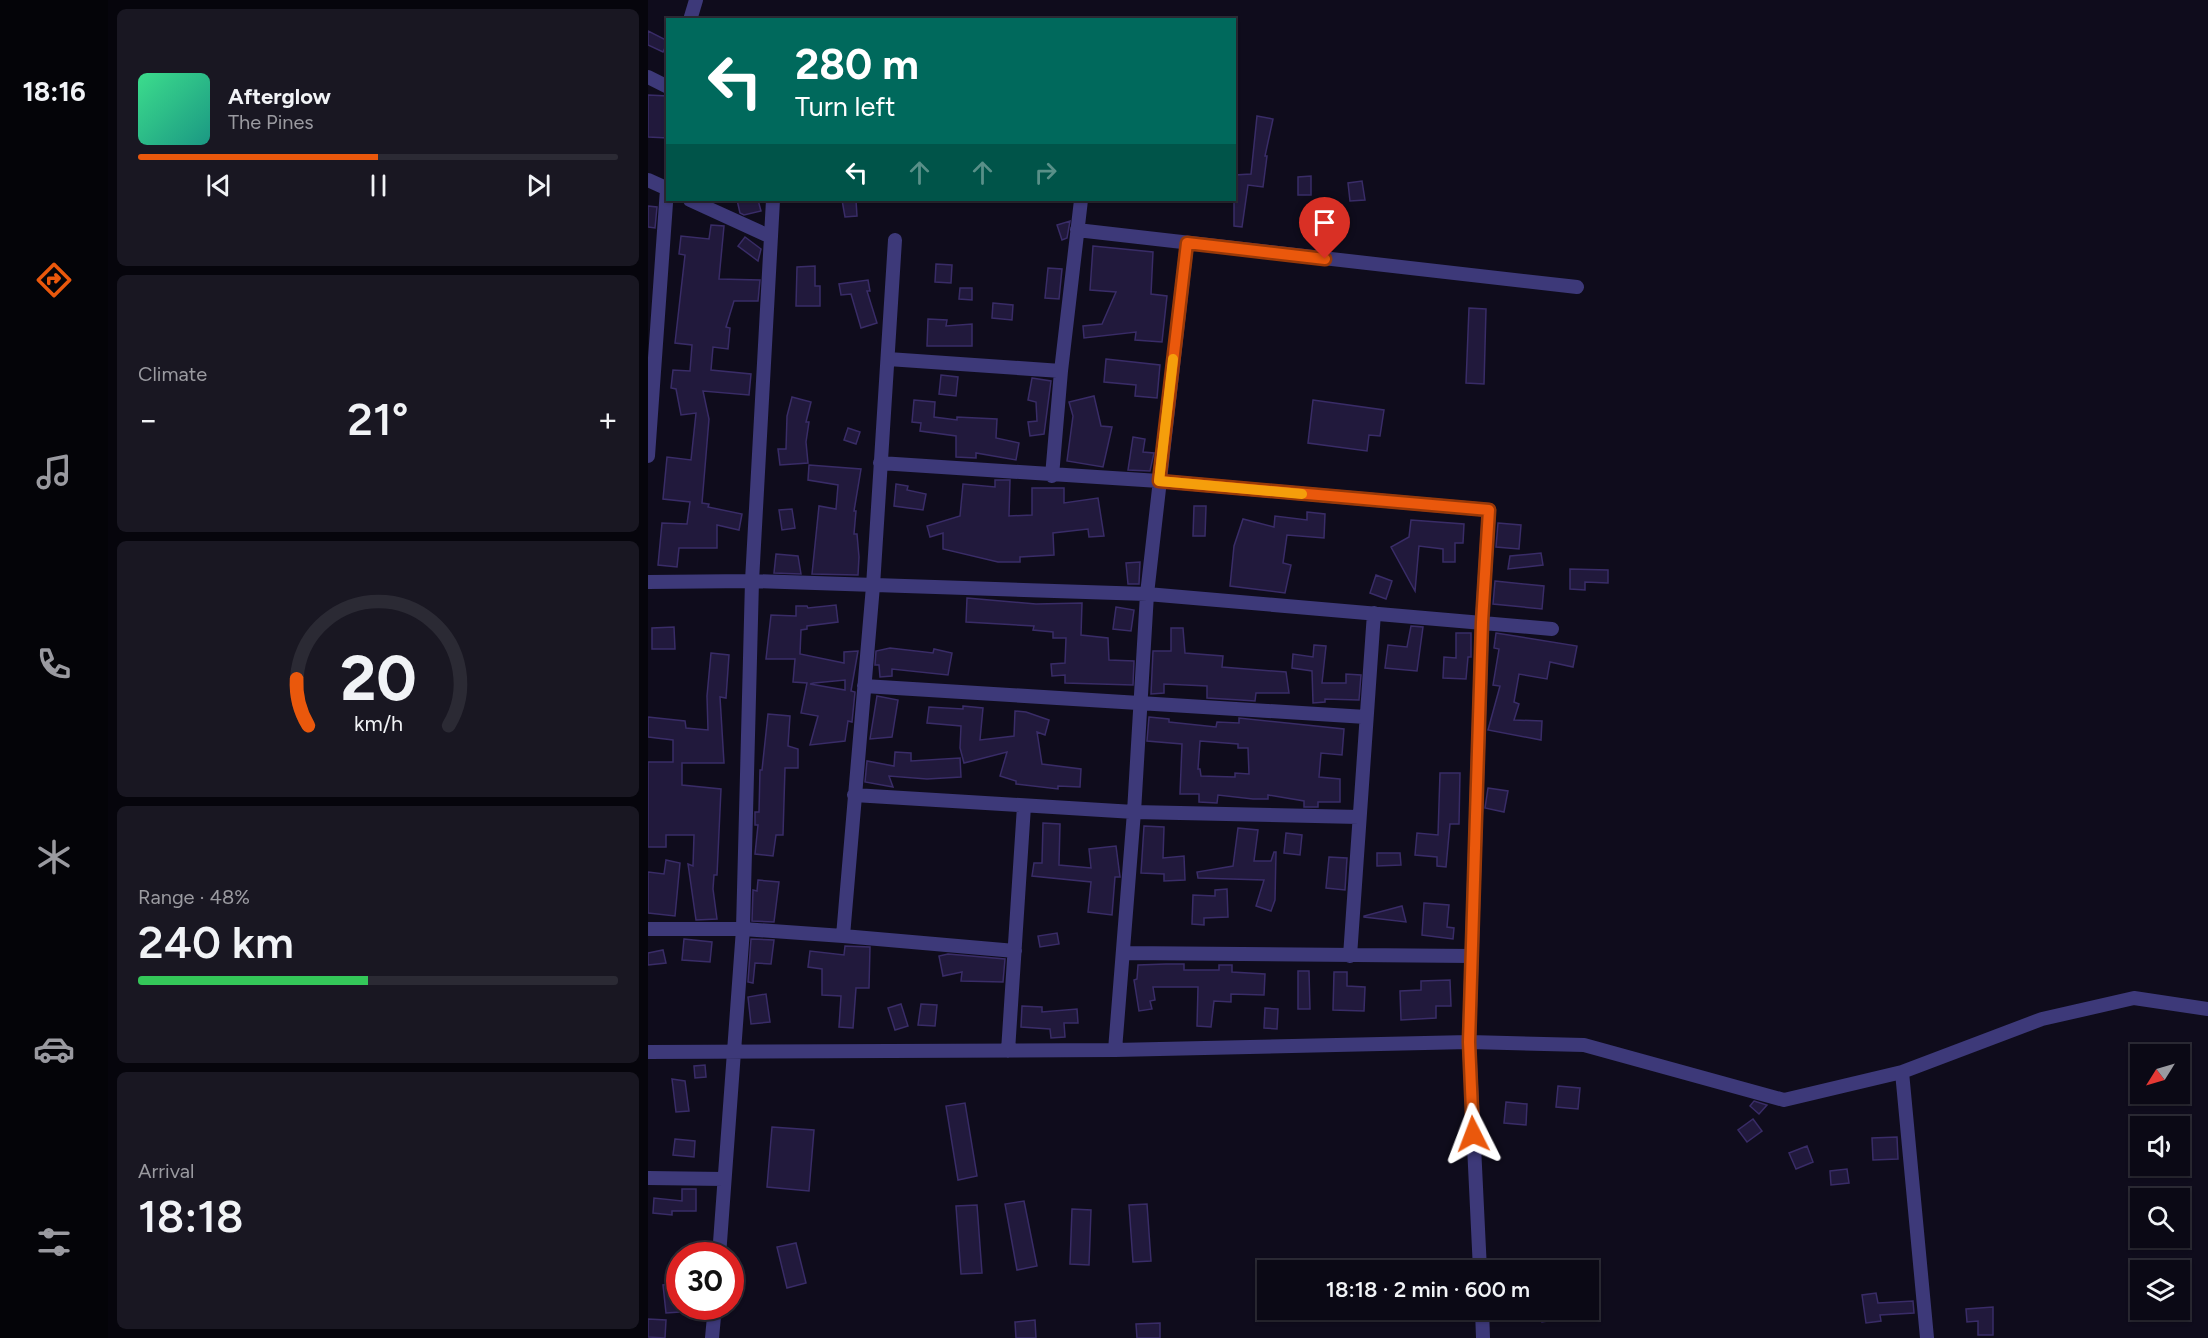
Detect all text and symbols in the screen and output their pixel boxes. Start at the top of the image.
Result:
text: 280 m [795,39,919,90]
icon: left [696,42,774,120]
text: 18:16 [22,75,86,108]
text: Afterglow [228,83,331,110]
text: Turn left [795,90,895,123]
text: The Pines [228,110,314,134]
icon: left [840,156,873,189]
icon: ahead [903,156,936,189]
icon: ahead [966,156,999,189]
icon: right [1029,156,1062,189]
icon: previous [202,169,235,202]
icon: pause [362,169,395,202]
icon: next [522,169,555,202]
pin [1299,197,1350,259]
icon: arrive [1308,206,1341,239]
icon: directions [33,259,75,301]
text: Climate [138,362,207,386]
text: 21° [347,392,409,446]
text: − [138,400,159,439]
text: + [597,400,618,439]
icon: music [33,451,75,493]
text: 20 [340,641,416,716]
icon: phone [33,643,75,685]
text: km/h [354,711,402,736]
icon: climate [33,836,75,878]
text: Range · 48% [138,885,250,909]
text: 240 km [138,915,294,969]
icon: car [33,1028,75,1070]
north arrow [2130,1044,2190,1104]
map controls [2130,1044,2190,1320]
position arrow [1441,1102,1505,1166]
button: sound [2130,1116,2190,1176]
text: Arrival [138,1159,194,1183]
button: search [2130,1188,2190,1248]
text: 18:18 [138,1189,244,1243]
icon: filters [33,1221,75,1263]
speed limit sign: 30 [666,1242,744,1320]
button: layers [2130,1260,2190,1320]
text: 18:18 · 2 min · 600 m [1326,1276,1530,1303]

